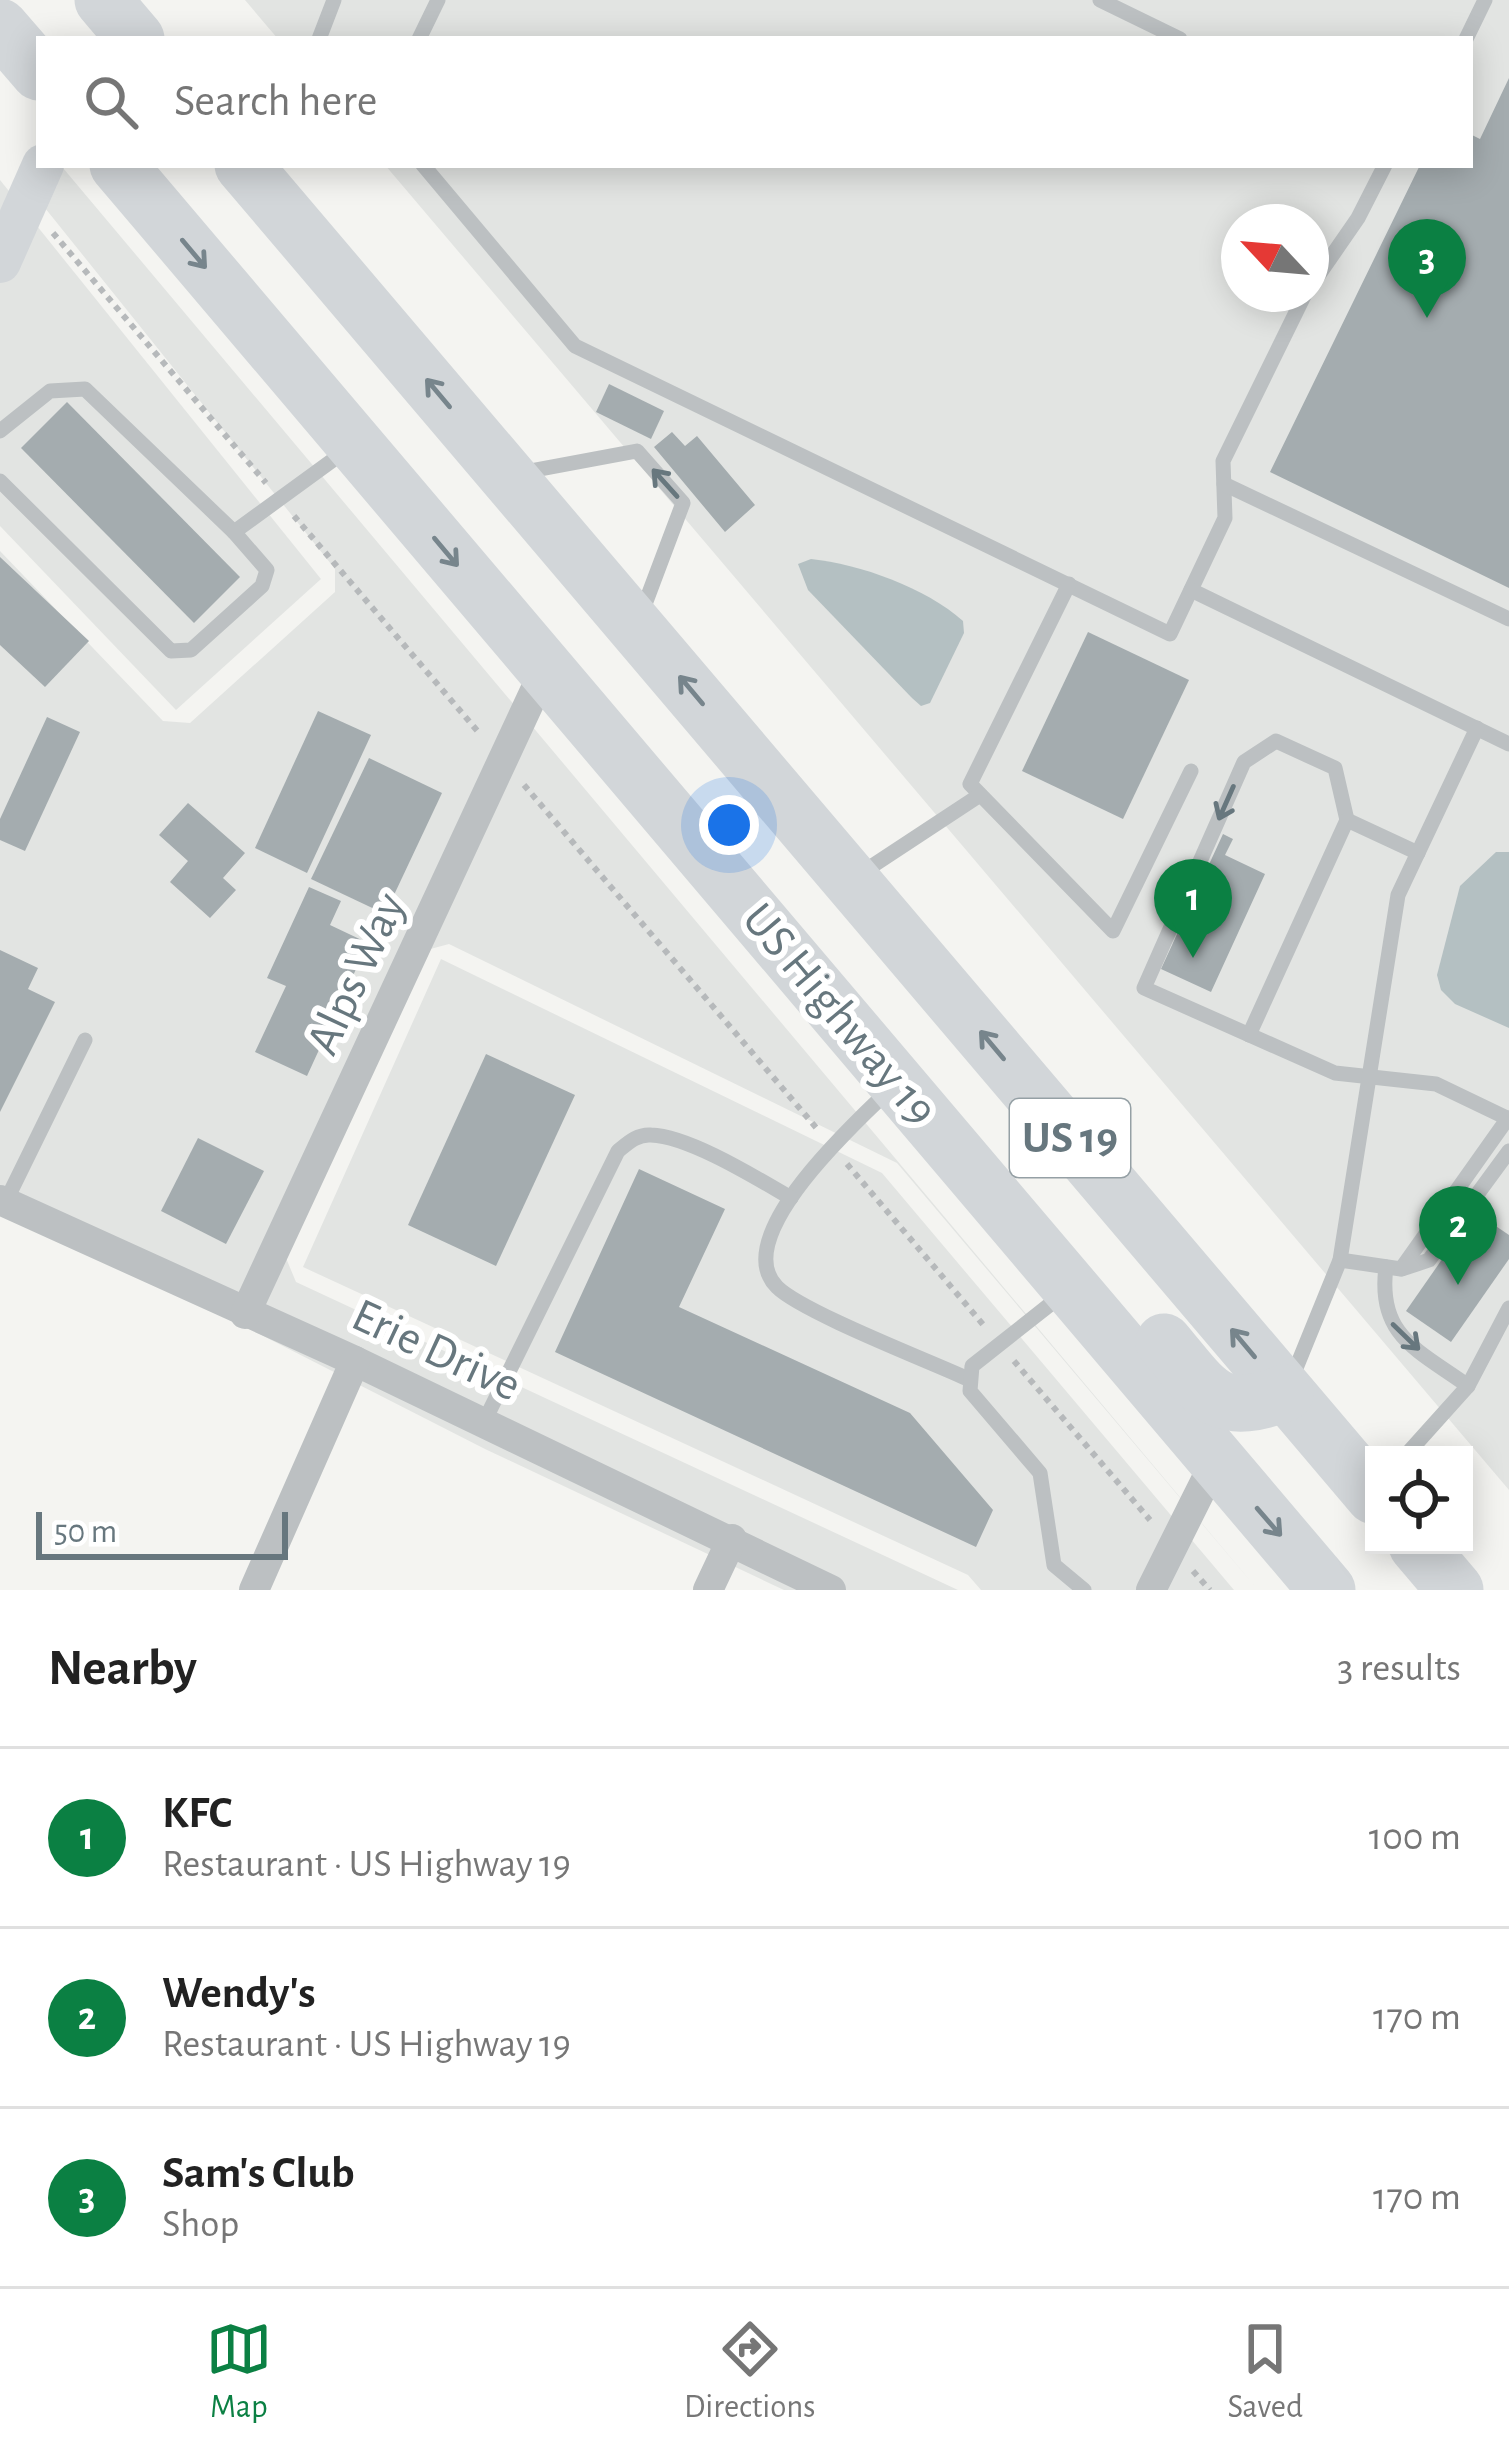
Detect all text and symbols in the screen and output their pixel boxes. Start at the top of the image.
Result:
search box [36,36,1473,168]
icon: search [78,69,144,135]
text: Search here [174,79,377,124]
north arrow [1221,204,1329,312]
pin: 3 [1388,219,1466,318]
one-way arrow [179,238,207,269]
one-way arrow [424,378,452,409]
one-way arrow [652,468,679,498]
one-way arrow [431,536,459,567]
one-way arrow [677,675,705,706]
one-way arrow [1214,784,1236,820]
your location [699,795,759,855]
pin: 1 [1154,859,1232,958]
street label: Alps Way [299,886,415,1062]
street label: US Highway 19 [733,895,945,1135]
one-way arrow [978,1030,1006,1061]
road number: US 19 [1010,1099,1130,1177]
pin: 2 [1419,1186,1497,1285]
street label: Erie Drive [344,1291,528,1411]
one-way arrow [1391,1322,1421,1352]
one-way arrow [1230,1328,1258,1359]
map controls [1365,1446,1473,1554]
button: locate [1365,1446,1473,1554]
scale bar [36,1506,288,1559]
one-way arrow [1254,1506,1282,1537]
text: 50 m [54,1516,117,1549]
text: Nearby [48,1643,197,1694]
text: 3 results [1337,1649,1461,1688]
text: KFC [162,1791,232,1836]
text: 1 [80,1818,94,1857]
text: 100 m [1369,1818,1461,1857]
text: Restaurant · US Highway 19 [162,1845,571,1884]
text: Wendy's [162,1971,316,2016]
text: 2 [78,1998,96,2037]
text: 170 m [1373,1998,1461,2037]
text: Restaurant · US Highway 19 [162,2025,571,2064]
text: Sam's Club [162,2151,354,2196]
text: 3 [79,2178,95,2217]
text: 170 m [1373,2178,1461,2217]
text: Shop [162,2205,239,2244]
tab: Map [206,2316,272,2428]
tab: Directions [684,2316,815,2428]
tab: Saved [1227,2316,1303,2428]

